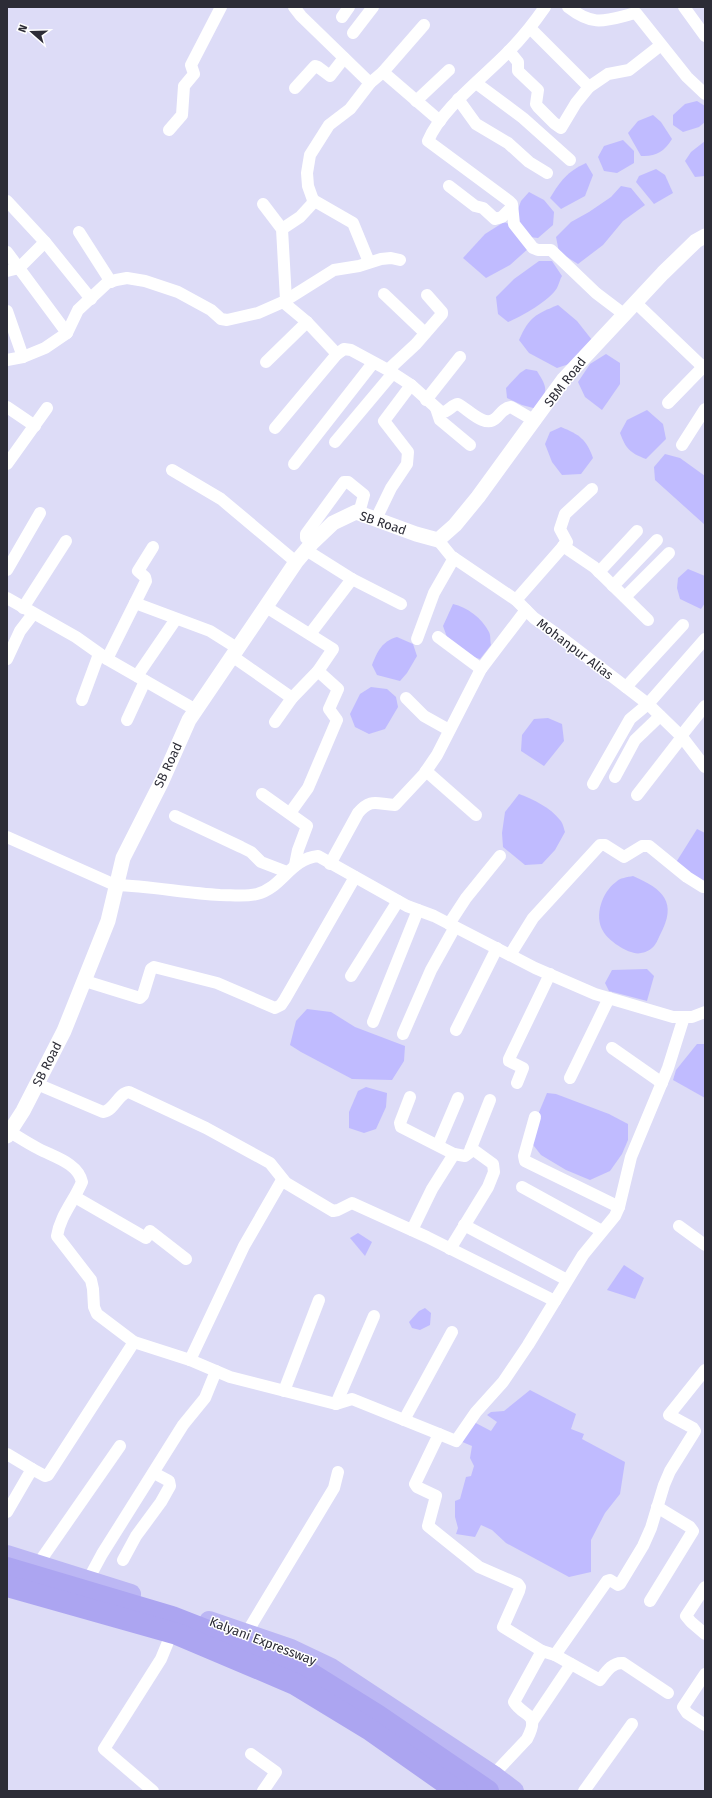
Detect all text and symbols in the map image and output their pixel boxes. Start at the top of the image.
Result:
north arrow [12,12,52,52]
text: N [16,23,30,34]
street label: SBM Road [541,354,589,410]
street label: SB Road [358,508,408,538]
street label: Mohanpur Alias [534,615,616,683]
street label: SB Road [151,740,185,790]
street label: SB Road [29,1039,65,1089]
street label: Kalyani Expressway [207,1614,319,1669]

